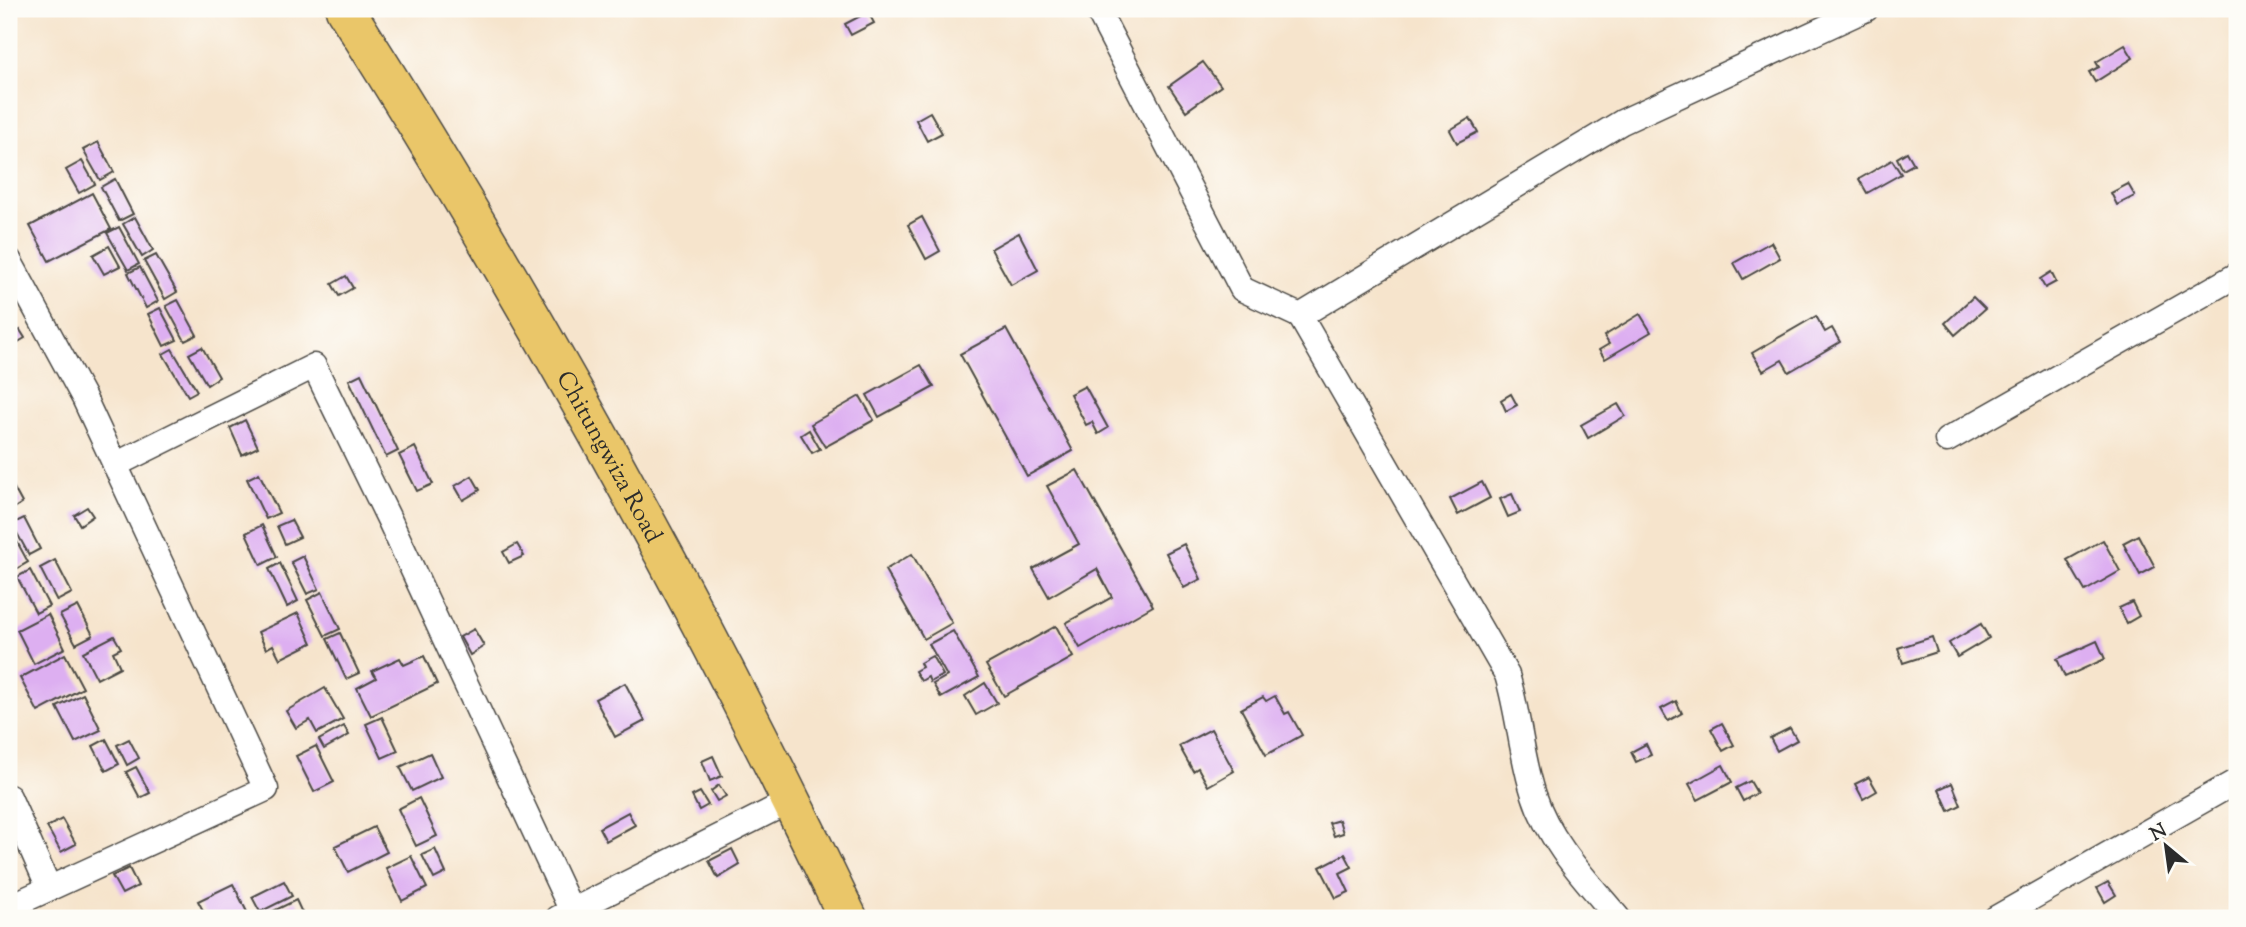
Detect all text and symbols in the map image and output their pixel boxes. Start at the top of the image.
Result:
street label: Chitungwiza Road [547,365,670,550]
north arrow [2130,811,2200,881]
text: N [2146,818,2172,849]

